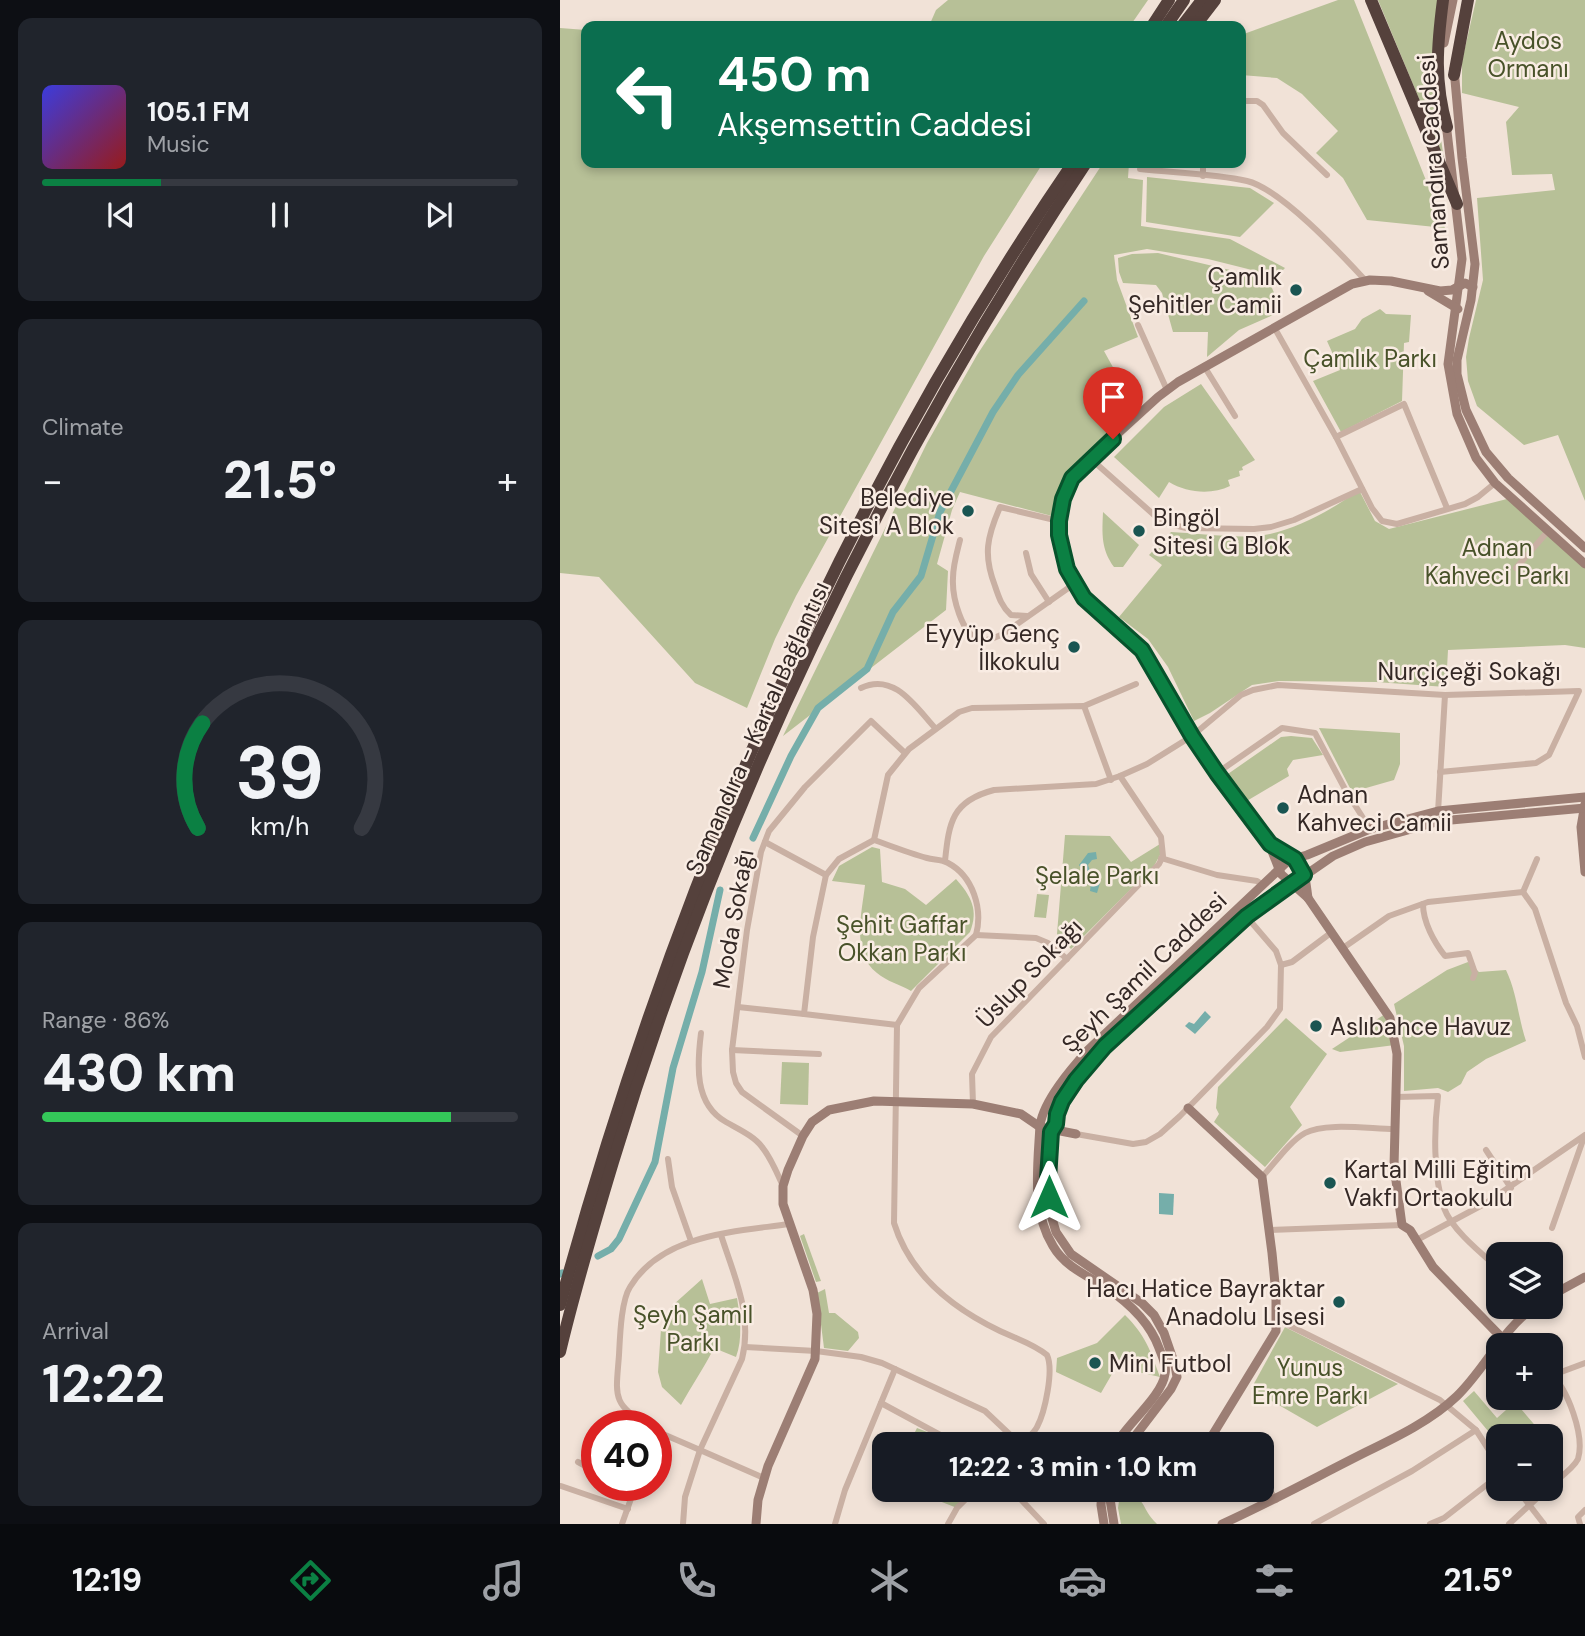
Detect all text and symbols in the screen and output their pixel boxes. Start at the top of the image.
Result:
park label: Aydos Ormanı [1487,25,1569,84]
text: 450 m [717,42,871,106]
icon: left [602,49,693,140]
street label: Samandıra Caddesi [1410,53,1456,271]
text: 105.1 FM [147,95,250,129]
text: Akşemsettin Caddesi [717,104,1032,146]
text: Music [147,129,210,159]
icon: previous [102,196,140,234]
icon: pause [261,196,299,234]
icon: next [420,196,458,234]
place label: Çamlık Şehitler Camii [1128,261,1282,320]
marker: Çamlık Şehitler Camii [1288,282,1304,298]
park label: Çamlık Parkı [1303,343,1437,374]
pin [1083,367,1143,439]
icon: arrive [1094,378,1132,416]
text: Climate [42,412,124,442]
text: 21.5° [223,446,337,514]
text: − [42,456,63,506]
text: + [497,456,518,506]
place label: Belediye Sitesi A Blok [819,482,954,541]
place label: Bingöl Sitesi G Blok [1153,502,1290,561]
marker: Belediye Sitesi A Blok [960,503,976,519]
marker: Bingöl Sitesi G Blok [1131,523,1147,539]
park label: Adnan Kahveci Parkı [1425,532,1569,591]
street label: Samandıra - Kartal Bağlantısı [678,576,836,880]
place label: Eyyüp Genç İlkokulu [925,618,1060,677]
marker: Eyyüp Genç İlkokulu [1066,639,1082,655]
street label: Nurçiçeği Sokağı [1377,656,1561,687]
text: 39 [236,726,324,821]
place label: Adnan Kahveci Camii [1297,779,1452,838]
marker: Adnan Kahveci Camii [1275,800,1291,816]
text: km/h [250,810,310,843]
street label: Moda Sokağı [706,847,760,991]
park label: Şelale Parkı [1035,860,1159,891]
street label: Şeyh Şamil Caddesi [1055,885,1233,1059]
park label: Şehit Gaffar Okkan Parkı [836,909,968,968]
street label: Üslup Sokağı [969,912,1089,1034]
text: Range · 86% [42,1005,169,1035]
place label: Aslıbahce Havuz [1330,1011,1511,1042]
marker: Aslıbahce Havuz [1308,1018,1324,1034]
text: 430 km [42,1039,236,1107]
place label: Kartal Milli Eğitim Vakfı Ortaokulu [1344,1154,1532,1213]
position arrow [1012,1160,1086,1234]
marker: Kartal Milli Eğitim Vakfı Ortaokulu [1322,1175,1338,1191]
map controls [1486,1242,1563,1501]
button: layers [1486,1242,1563,1319]
place label: Hacı Hatice Bayraktar Anadolu Lisesi [1086,1273,1325,1332]
marker: Hacı Hatice Bayraktar Anadolu Lisesi [1331,1294,1347,1310]
park label: Şeyh Şamil Parkı [633,1299,753,1358]
text: Arrival [42,1316,109,1346]
button: + [1486,1333,1563,1410]
place label: Mini Futbol [1109,1348,1231,1379]
text: 12:22 [42,1350,165,1418]
park label: Yunus Emre Parkı [1252,1352,1368,1411]
marker: Mini Futbol [1087,1355,1103,1371]
speed limit sign: 40 [581,1410,672,1501]
button: − [1486,1424,1563,1501]
text: 12:22 · 3 min · 1.0 km [949,1450,1197,1484]
icon: directions [286,1556,335,1605]
icon: music [479,1556,528,1605]
icon: phone [672,1556,721,1605]
icon: climate [865,1556,914,1605]
icon: car [1058,1556,1107,1605]
icon: filters [1250,1556,1299,1605]
text: 12:19 [72,1559,142,1601]
text: 21.5° [1443,1559,1513,1601]

